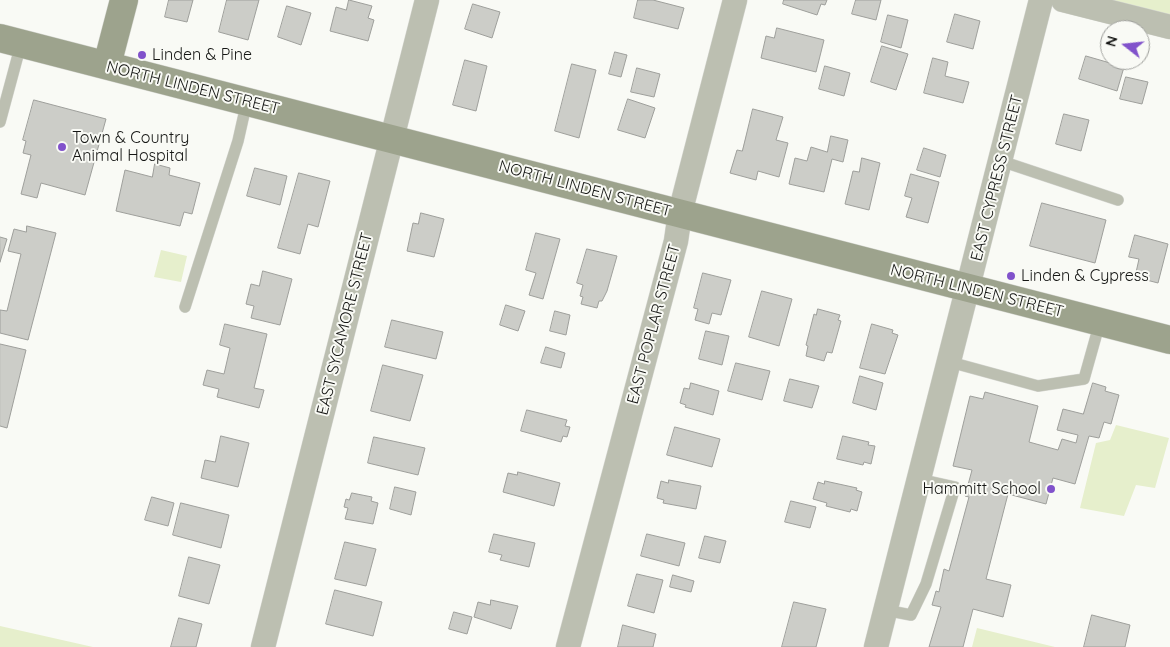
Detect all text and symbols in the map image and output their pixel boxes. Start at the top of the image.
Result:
north arrow [1100,20,1150,70]
text: N [1101,34,1122,49]
place label: Linden & Pine [152,45,252,65]
marker: Linden & Pine [136,49,148,61]
street label: NORTH LINDEN STREET [104,57,282,119]
street label: EAST CYPRESS STREET [967,93,1027,263]
place label: Town & Country Animal Hospital [72,128,189,166]
marker: Town & Country Animal Hospital [56,141,68,153]
street label: NORTH LINDEN STREET [497,157,673,221]
street label: EAST SYCAMORE STREET [313,231,377,417]
street label: EAST POPLAR STREET [623,242,685,406]
street label: NORTH LINDEN STREET [888,260,1066,322]
place label: Linden & Cypress [1021,266,1149,286]
marker: Linden & Cypress [1005,270,1017,282]
place label: Hammitt School [923,479,1041,499]
marker: Hammitt School [1045,483,1057,495]

